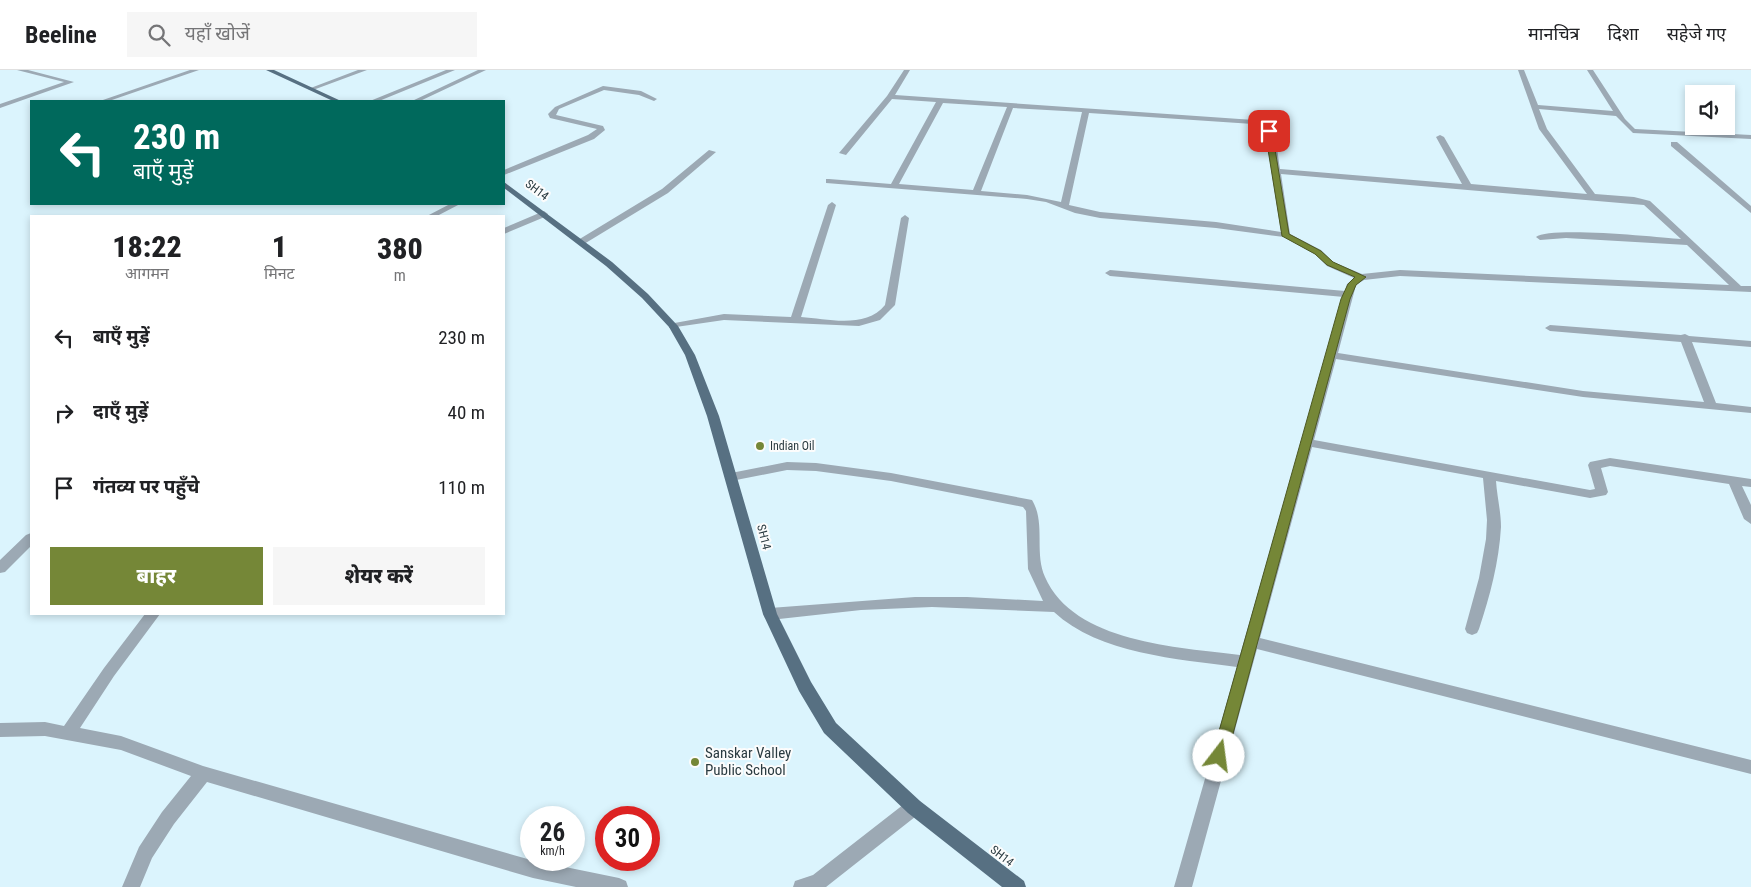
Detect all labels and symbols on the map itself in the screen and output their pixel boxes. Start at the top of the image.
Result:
pin [1248,110,1290,152]
street label: SH14 [523,177,551,203]
place label: Indian Oil [770,439,815,453]
marker: Indian Oil [754,440,766,452]
street label: SH14 [754,523,774,551]
position arrow [1192,729,1244,781]
place label: Sanskar Valley Public School [705,744,791,779]
marker: Sanskar Valley Public School [689,756,701,768]
speed limit sign: 30 [595,806,660,871]
street label: SH14 [988,843,1016,869]

